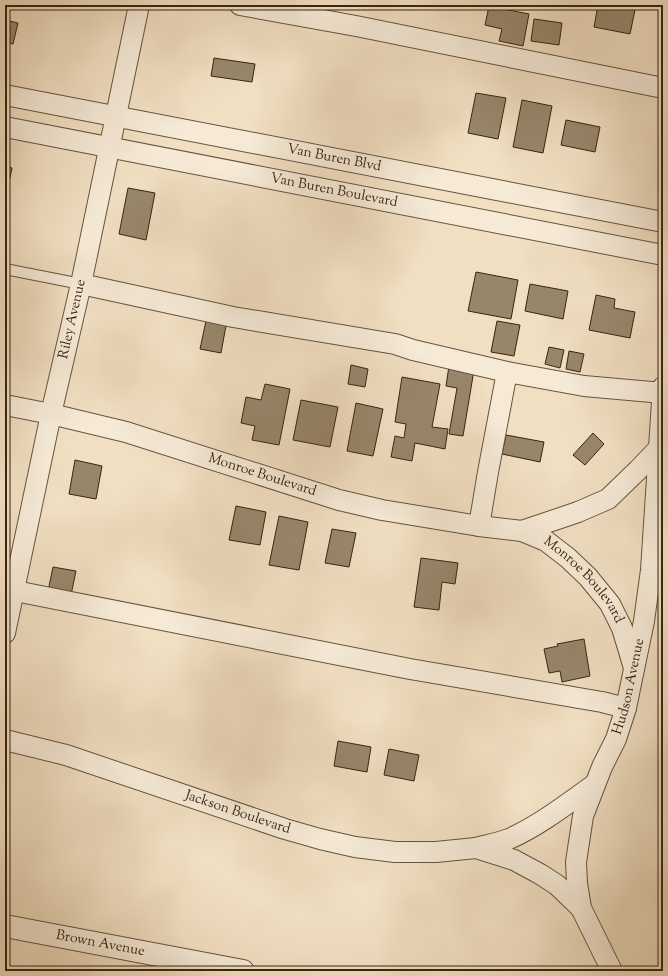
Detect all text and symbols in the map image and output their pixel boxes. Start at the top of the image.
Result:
street label: Van Buren Blvd [285,140,383,177]
street label: Van Buren Boulevard [268,169,399,213]
street label: Riley Avenue [54,278,92,361]
street label: Monroe Boulevard [206,449,319,502]
street label: Monroe Boulevard [539,532,628,627]
street label: Hudson Avenue [608,637,650,737]
street label: Jackson Boulevard [181,786,293,840]
street label: Brown Avenue [54,926,146,962]

